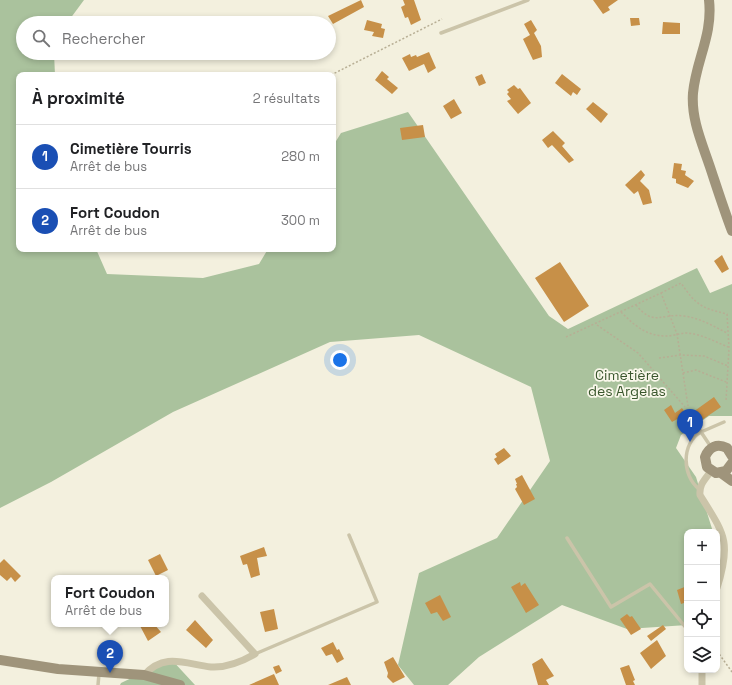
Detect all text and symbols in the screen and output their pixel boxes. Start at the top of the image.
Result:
search box [16,16,336,60]
icon: search [30,27,52,49]
text: Rechercher [62,29,145,48]
text: À proximité [32,87,125,109]
text: 2 résultats [253,90,320,107]
text: Cimetière Tourris [70,139,192,158]
text: 1 [42,148,48,165]
text: 280 m [281,148,320,165]
text: Arrêt de bus [70,158,147,175]
text: Fort Coudon [70,203,160,222]
text: 2 [41,212,49,229]
text: 300 m [281,212,320,229]
text: Arrêt de bus [70,222,147,239]
your location [330,350,350,370]
park label: Cimetière des Argelas [588,366,666,400]
pin: 1 [677,409,703,442]
map controls [684,529,720,673]
button: + [684,529,720,565]
button: − [684,565,720,601]
popup [51,575,169,627]
text: Fort Coudon [65,583,155,602]
button: locate [684,601,720,637]
text: Arrêt de bus [65,602,142,619]
button: layers [684,637,720,673]
pin: 2 [97,640,123,673]

